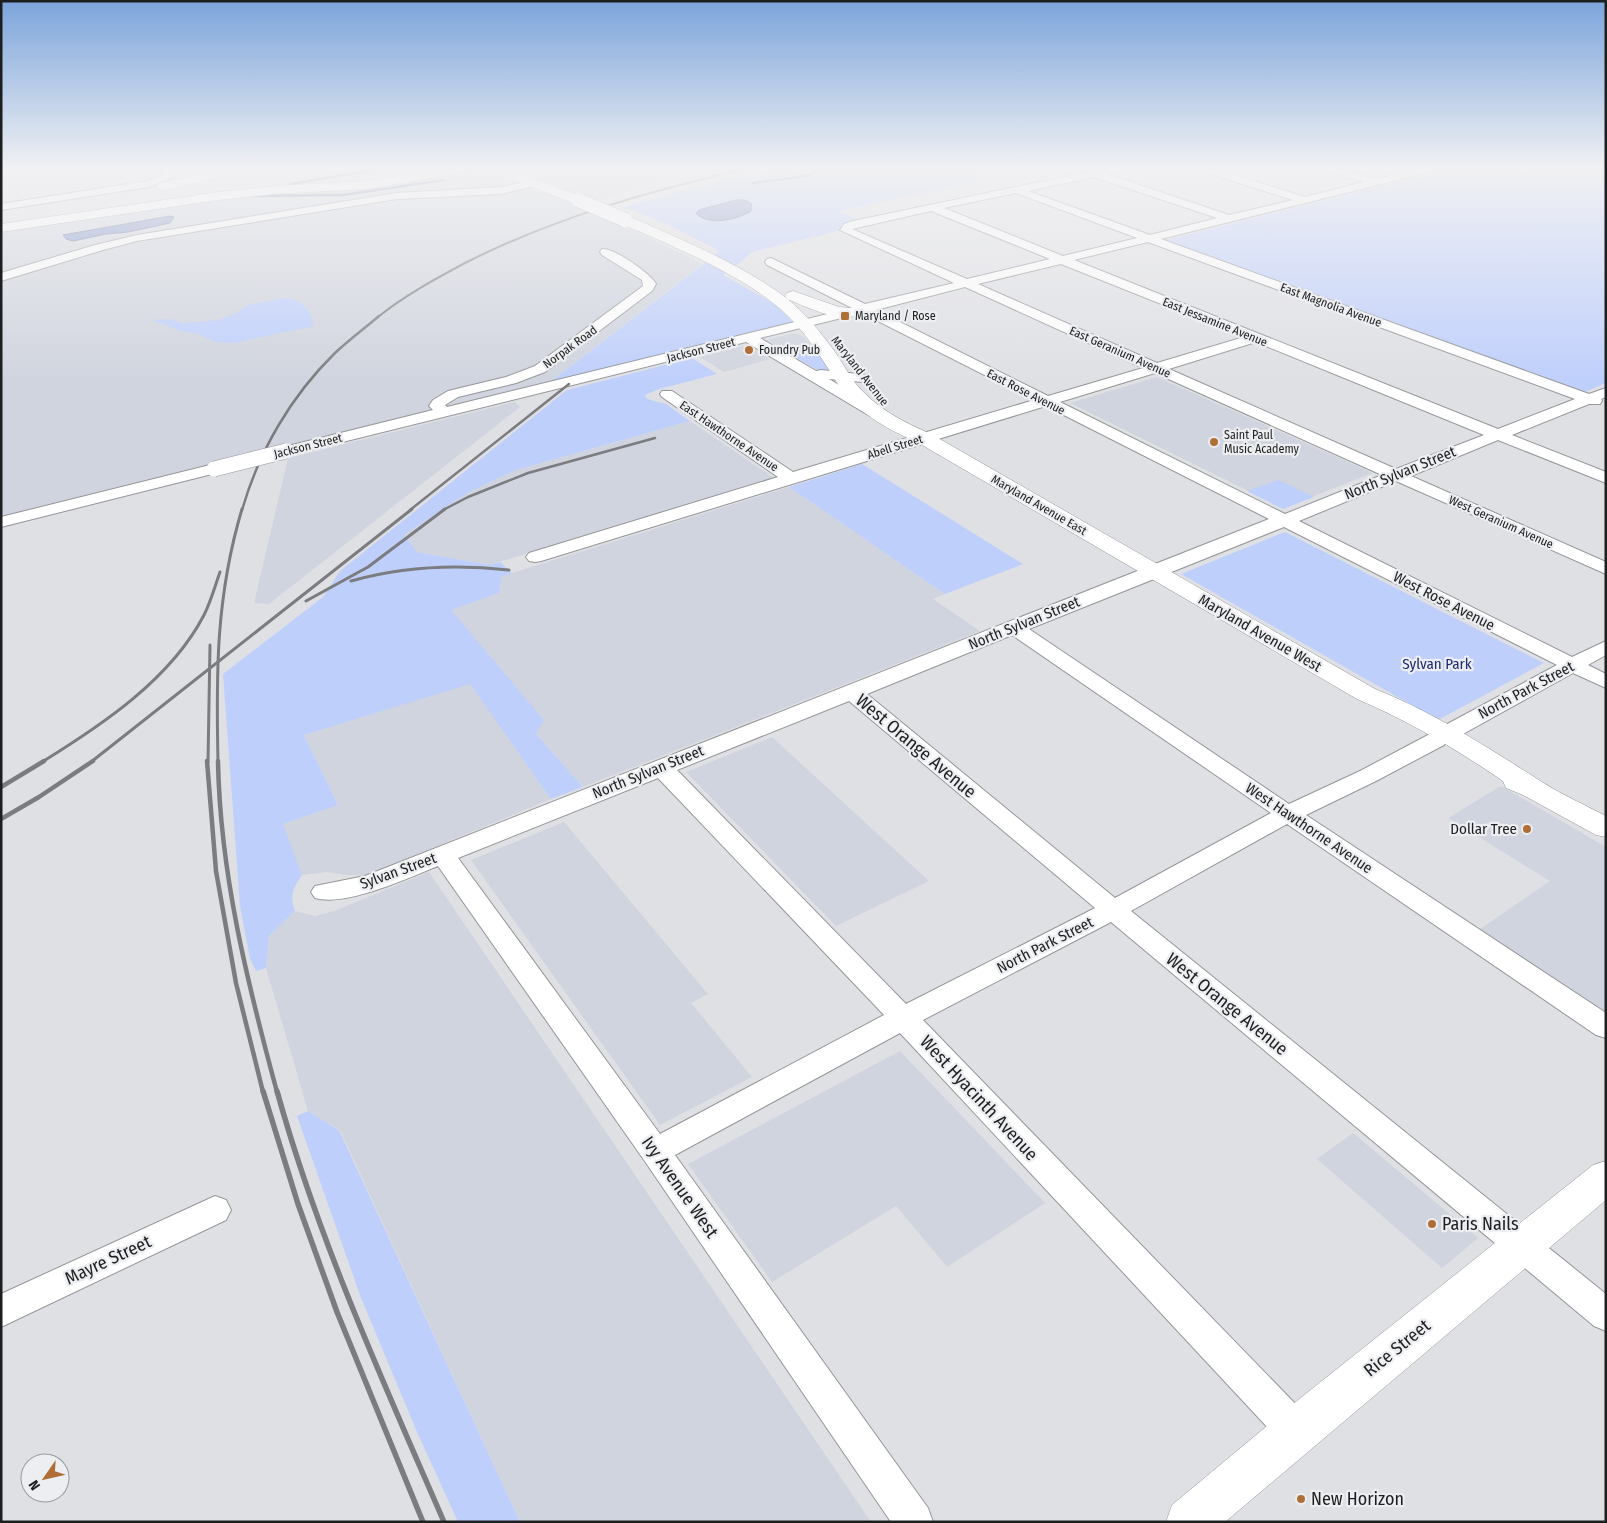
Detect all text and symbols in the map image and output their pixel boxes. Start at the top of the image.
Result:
street label: East Magnolia Avenue [1278,280,1384,330]
street label: East Jessamine Avenue [1161,295,1269,349]
place label: Maryland / Rose [855,309,936,323]
marker: Maryland / Rose [839,310,851,322]
street label: Norpak Road [540,323,600,371]
street label: East Geranium Avenue [1067,323,1173,381]
street label: Maryland Avenue [828,333,892,409]
street label: Jackson Street [665,335,737,365]
place label: Foundry Pub [759,343,820,357]
marker: Foundry Pub [743,344,755,356]
street label: East Rose Avenue [985,366,1067,418]
street label: East Hawthorne Avenue [677,398,781,474]
place label: Saint Paul Music Academy [1224,428,1300,456]
street label: Jackson Street [272,431,344,461]
street label: Abell Street [866,432,925,462]
marker: Saint Paul Music Academy [1208,436,1220,448]
street label: North Sylvan Street [1342,442,1458,504]
street label: Maryland Avenue East [989,472,1089,538]
street label: West Geranium Avenue [1447,493,1555,551]
street label: West Rose Avenue [1390,568,1498,634]
street label: Maryland Avenue West [1195,590,1325,676]
street label: North Sylvan Street [966,592,1082,654]
park label: Sylvan Park [1402,655,1472,673]
street label: North Park Street [1475,657,1577,723]
street label: West Orange Avenue [851,689,981,803]
street label: North Sylvan Street [590,741,706,803]
street label: West Hawthorne Avenue [1242,779,1376,877]
place label: Dollar Tree [1450,820,1517,838]
marker: Dollar Tree [1521,823,1533,835]
street label: Sylvan Street [357,849,439,893]
street label: North Park Street [994,913,1096,977]
street label: West Orange Avenue [1162,948,1293,1060]
street label: West Hyacinth Avenue [915,1031,1043,1165]
street label: Ivy Avenue West [637,1132,723,1242]
place label: Paris Nails [1442,1213,1519,1235]
marker: Paris Nails [1426,1218,1438,1230]
street label: Mayre Street [61,1230,155,1290]
street label: Rice Street [1359,1314,1435,1381]
north arrow [20,1453,70,1503]
text: N [25,1477,44,1493]
place label: New Horizon [1311,1488,1404,1510]
marker: New Horizon [1295,1493,1307,1505]

